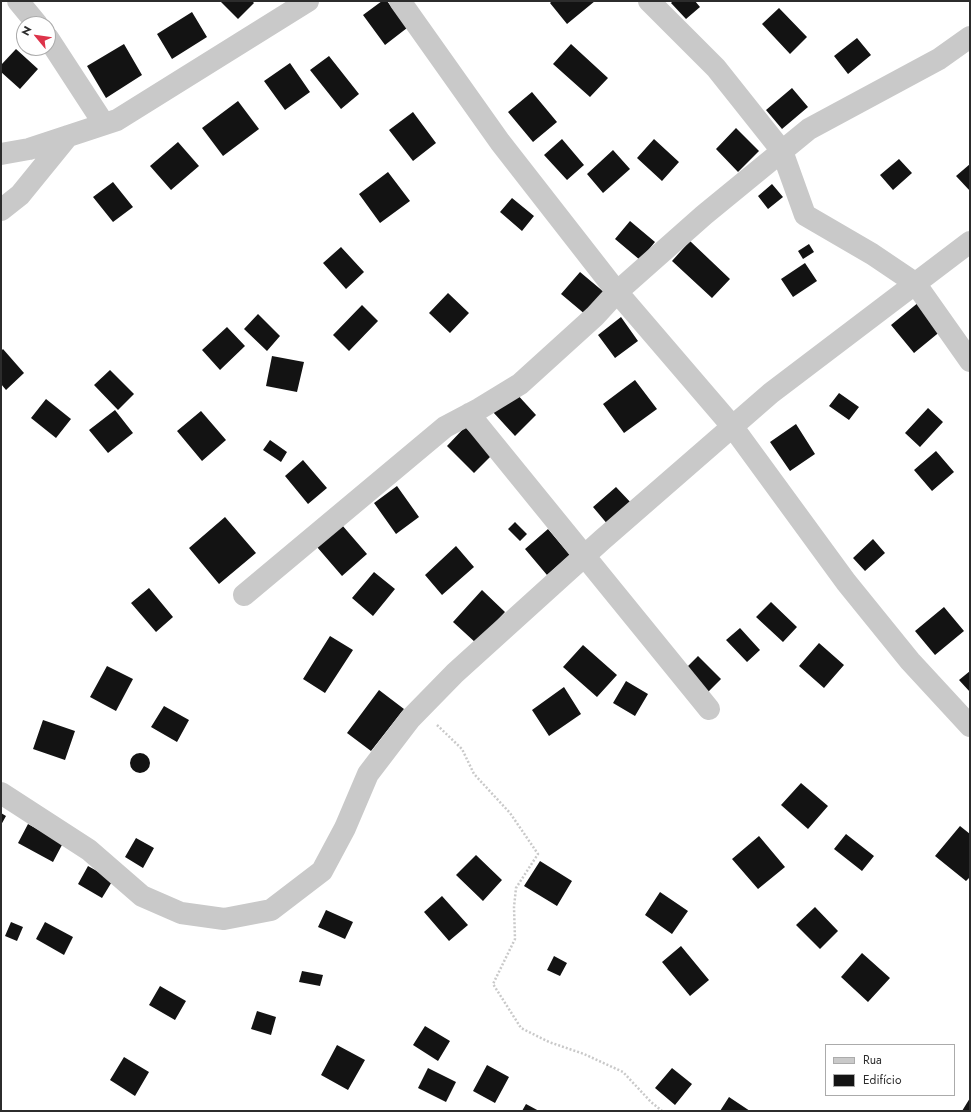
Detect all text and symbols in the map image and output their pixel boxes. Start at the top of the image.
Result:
north arrow [16,16,56,56]
text: N [17,23,35,38]
legend [825,1044,955,1096]
text: Rua [863,1051,882,1069]
text: Edifício [863,1071,902,1089]

